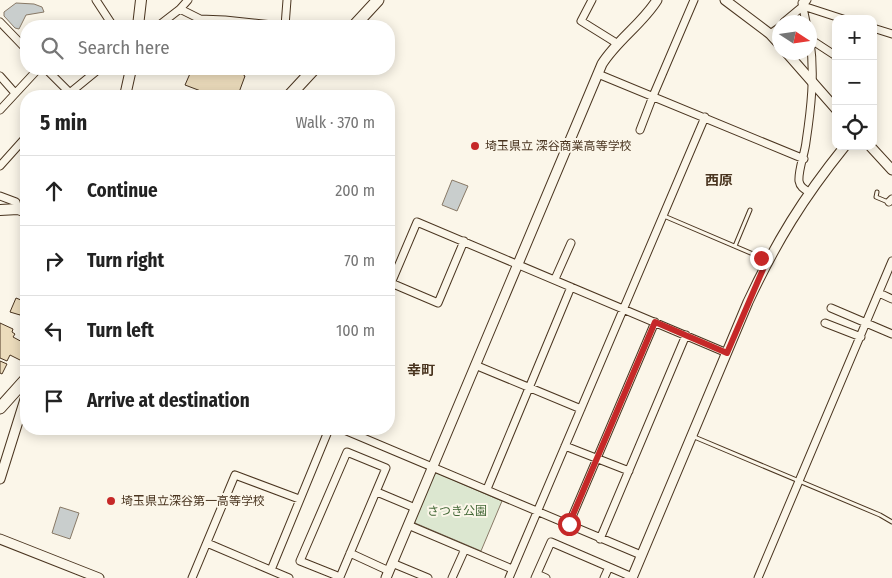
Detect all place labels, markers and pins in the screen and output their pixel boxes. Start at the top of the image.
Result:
place label: 埼玉県立 深谷商業高等学校 [485,139,632,153]
marker: 埼玉県立 深谷商業高等学校 [469,140,481,152]
place label: 埼玉県立深谷第一高等学校 [121,494,265,508]
marker: 埼玉県立深谷第一高等学校 [105,495,117,507]

